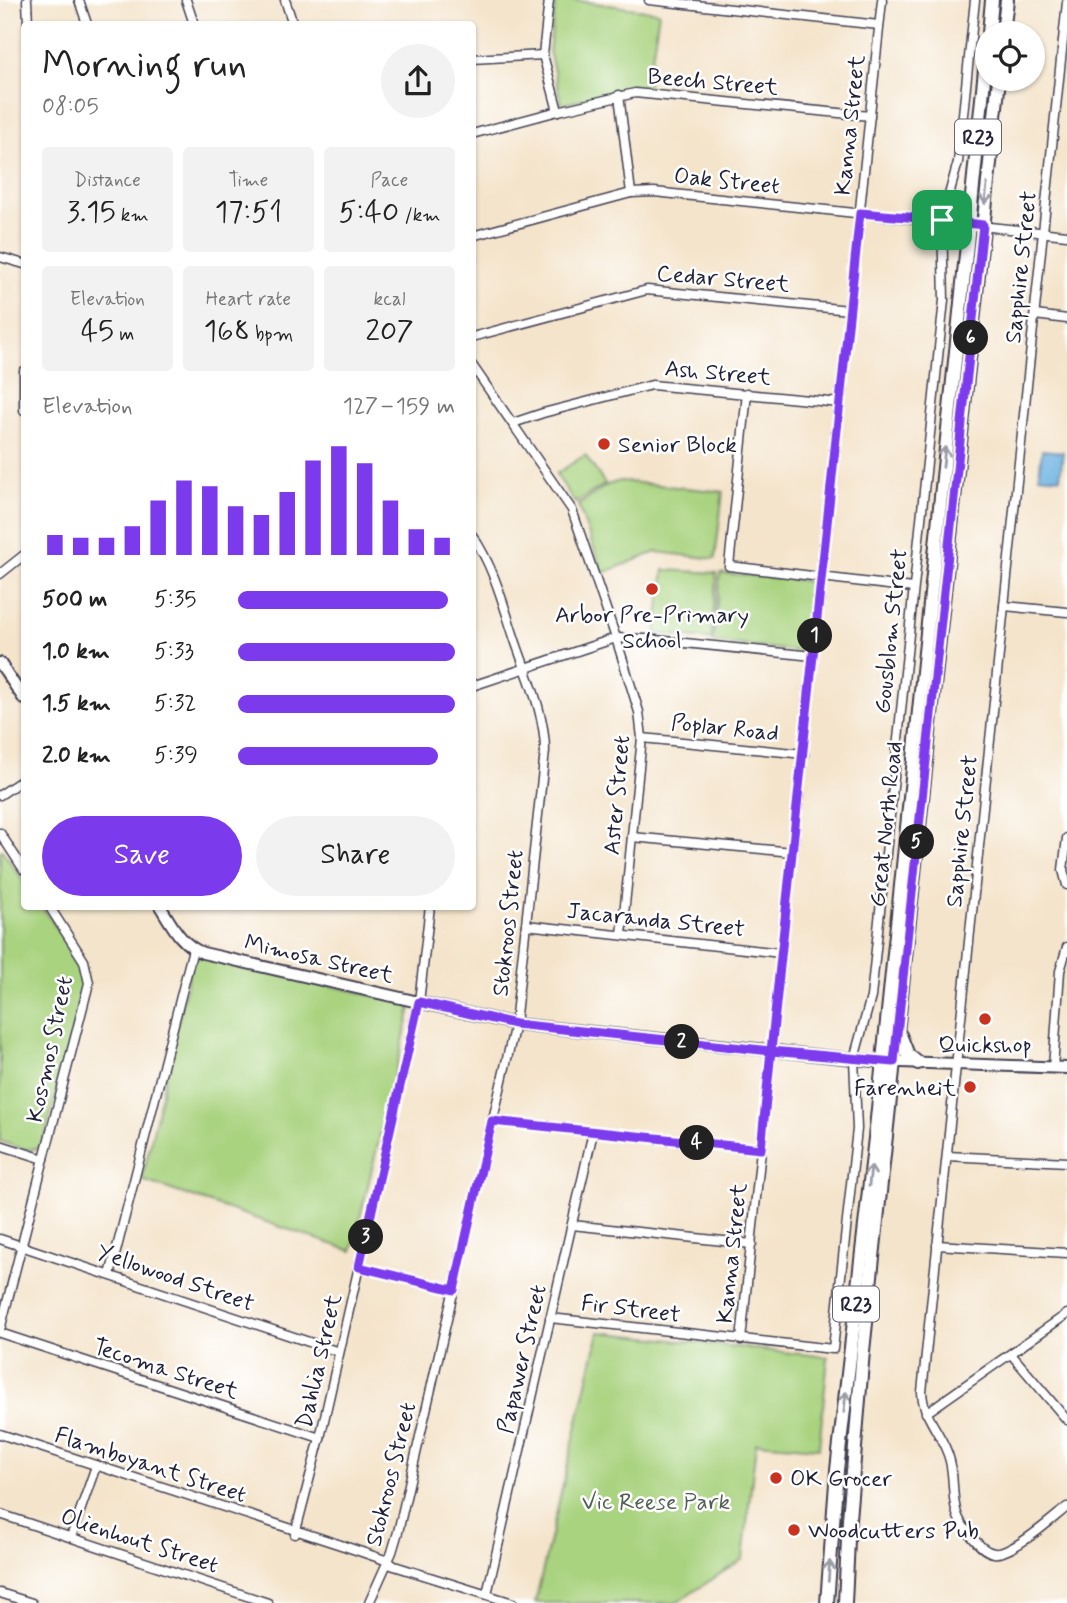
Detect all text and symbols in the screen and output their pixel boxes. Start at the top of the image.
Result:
map controls [975,21,1045,91]
button: locate [975,21,1045,91]
text: Morning run [42,41,247,90]
button: share [381,44,455,118]
street label: Kanna Street [829,53,873,197]
street label: Beech Street [646,62,780,104]
text: 08:05 [42,92,99,122]
road number: R23 [955,120,1001,154]
street label: Oak Street [672,162,781,202]
text: Distance [74,168,141,193]
text: Time [229,168,268,193]
text: Pace [371,168,408,193]
one-way arrow [980,182,993,205]
street label: Sapphire Street [999,189,1045,345]
pin [912,190,972,250]
text: 3.15 [66,193,116,232]
text: 17:51 [215,193,282,232]
text: 5:40 [339,193,399,232]
icon: arrive [923,201,961,239]
text: km [116,203,149,228]
text: /km [399,203,440,228]
street label: Cedar Street [655,259,791,301]
text: Elevation [70,287,145,312]
text: Heart rate [206,287,291,312]
text: kcal [374,287,405,312]
text: 45 [81,312,114,351]
text: 168 [204,312,250,351]
text: 207 [365,312,414,351]
pin: 6 [954,320,988,356]
text: m [114,322,134,347]
text: bpm [250,322,293,347]
text: 6 [966,325,975,350]
street label: Ash Street [664,354,773,394]
text: Elevation [42,392,133,422]
text: 127–159 m [343,392,455,422]
place label: Senior Block [618,431,737,461]
marker: Senior Block [596,436,612,452]
one-way arrow [938,446,951,469]
street label: Gousblom Street [868,547,916,715]
marker: Arbor Pre-Primary School [644,581,660,597]
text: 500 m [42,585,107,615]
text: 5:35 [154,585,197,615]
place label: Arbor Pre-Primary School [555,601,749,657]
pin: 1 [798,618,832,654]
text: 1 [810,623,819,648]
text: 1.0 km [42,637,110,667]
text: 5:33 [154,637,194,667]
text: 1.5 km [42,689,111,719]
text: 5:32 [154,689,196,719]
street label: Poplar Road [670,708,780,750]
street label: Aster Street [598,734,638,856]
street label: Great North Road [863,740,911,909]
text: 2.0 km [42,741,111,771]
text: 5:39 [154,741,198,771]
street label: Sapphire Street [940,753,986,909]
button: Save [42,816,242,896]
button: Share [256,816,455,896]
pin: 5 [900,824,934,860]
text: 5 [911,829,922,854]
street label: Stokroos Street [486,848,532,998]
street label: Jacaranda Street [565,897,746,945]
street label: Mimosa Street [241,928,396,992]
street label: Kosmos Street [21,974,81,1125]
marker: Quickshop [977,1011,993,1027]
pin: 2 [664,1024,700,1060]
text: 2 [677,1029,686,1054]
place label: Quickshop [938,1031,1032,1061]
place label: Farenheit [854,1074,956,1104]
marker: Farenheit [962,1079,978,1095]
pin: 4 [680,1126,714,1160]
text: 4 [691,1130,702,1155]
one-way arrow [864,1165,877,1188]
street label: Kanna Street [711,1181,755,1325]
pin: 3 [348,1220,384,1254]
text: 3 [361,1224,370,1249]
street label: Yellowood Street [93,1238,258,1320]
street label: Papawer Street [491,1282,555,1437]
road number: R23 [833,1286,879,1322]
street label: Fir Street [579,1289,682,1331]
street label: Dahlia Street [290,1291,350,1432]
street label: Tecoma Street [89,1332,242,1408]
one-way arrow [839,1391,852,1414]
street label: Stokroos Street [360,1399,424,1550]
street label: Flamboyant Street [51,1421,250,1511]
place label: OK Grocer [790,1465,892,1495]
marker: OK Grocer [768,1470,784,1486]
park label: Vic Reese Park [582,1488,730,1518]
street label: Olienhout Street [57,1502,222,1582]
place label: Woodcutters Pub [808,1517,979,1547]
marker: Woodcutters Pub [786,1522,802,1538]
one-way arrow [823,1559,836,1582]

